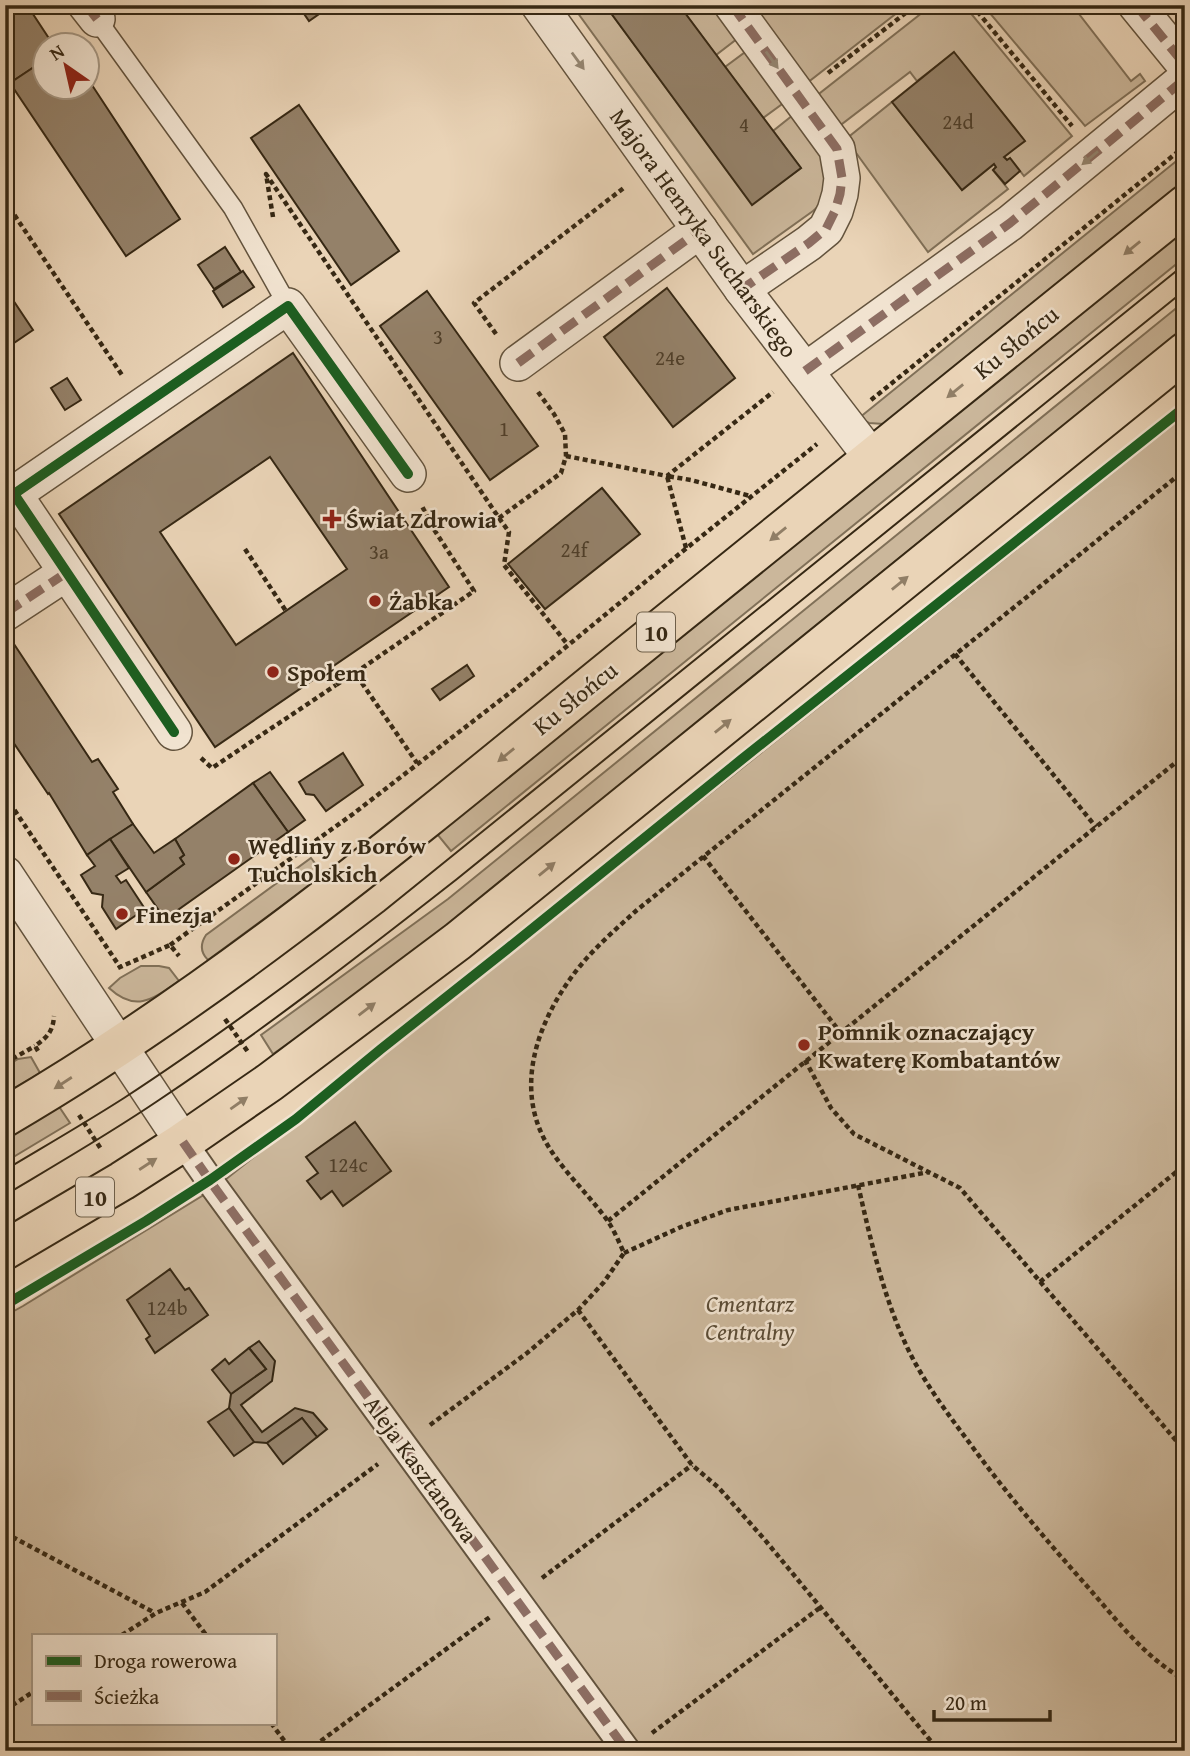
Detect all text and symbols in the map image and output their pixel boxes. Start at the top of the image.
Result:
north arrow [32,32,102,102]
text: N [43,37,70,67]
one-way arrow [765,51,779,69]
one-way arrow [571,52,585,70]
street label: Majora Henryka Sucharskiego [601,101,807,365]
house number: 24d [942,106,975,137]
house number: 4 [739,109,749,140]
one-way arrow [1081,150,1099,165]
one-way arrow [1123,241,1141,256]
street label: Ku Słońcu [966,297,1066,387]
house number: 3 [433,321,443,352]
house number: 24e [655,342,685,373]
one-way arrow [946,383,963,398]
house number: 1 [499,413,509,444]
place label: Świat Zdrowia [346,502,498,537]
marker: Świat Zdrowia [324,511,340,527]
one-way arrow [769,526,786,541]
house number: 24f [561,534,590,565]
house number: 3a [369,536,389,567]
one-way arrow [891,575,909,590]
place label: Żabka [389,584,454,619]
marker: Żabka [367,593,383,609]
road number: 10 [637,612,675,652]
street label: Ku Słońcu [525,653,625,743]
place label: Społem [287,655,367,690]
marker: Społem [265,664,281,680]
one-way arrow [714,718,732,733]
one-way arrow [497,747,515,762]
place label: Wędliny z Borów Tucholskich [248,828,427,891]
marker: Wędliny z Borów Tucholskich [226,851,242,867]
one-way arrow [537,861,555,876]
place label: Finezja [136,897,213,932]
marker: Finezja [114,906,130,922]
one-way arrow [358,1002,377,1016]
place label: Pomnik oznaczający Kwaterę Kombatantów [818,1014,1061,1077]
marker: Pomnik oznaczający Kwaterę Kombatantów [796,1037,812,1053]
one-way arrow [53,1076,72,1089]
one-way arrow [230,1096,248,1110]
house number: 124c [328,1149,368,1180]
one-way arrow [138,1158,158,1171]
road number: 10 [76,1178,114,1216]
park label: Cmentarz Centralny [705,1286,795,1349]
house number: 124b [146,1292,188,1323]
street label: Aleja Kasztanowa [356,1388,487,1550]
legend [32,1634,276,1724]
text: Droga rowerowa [94,1645,237,1676]
scale bar [934,1679,1050,1723]
text: Ścieżka [94,1681,159,1712]
text: 20 m [945,1687,987,1718]

